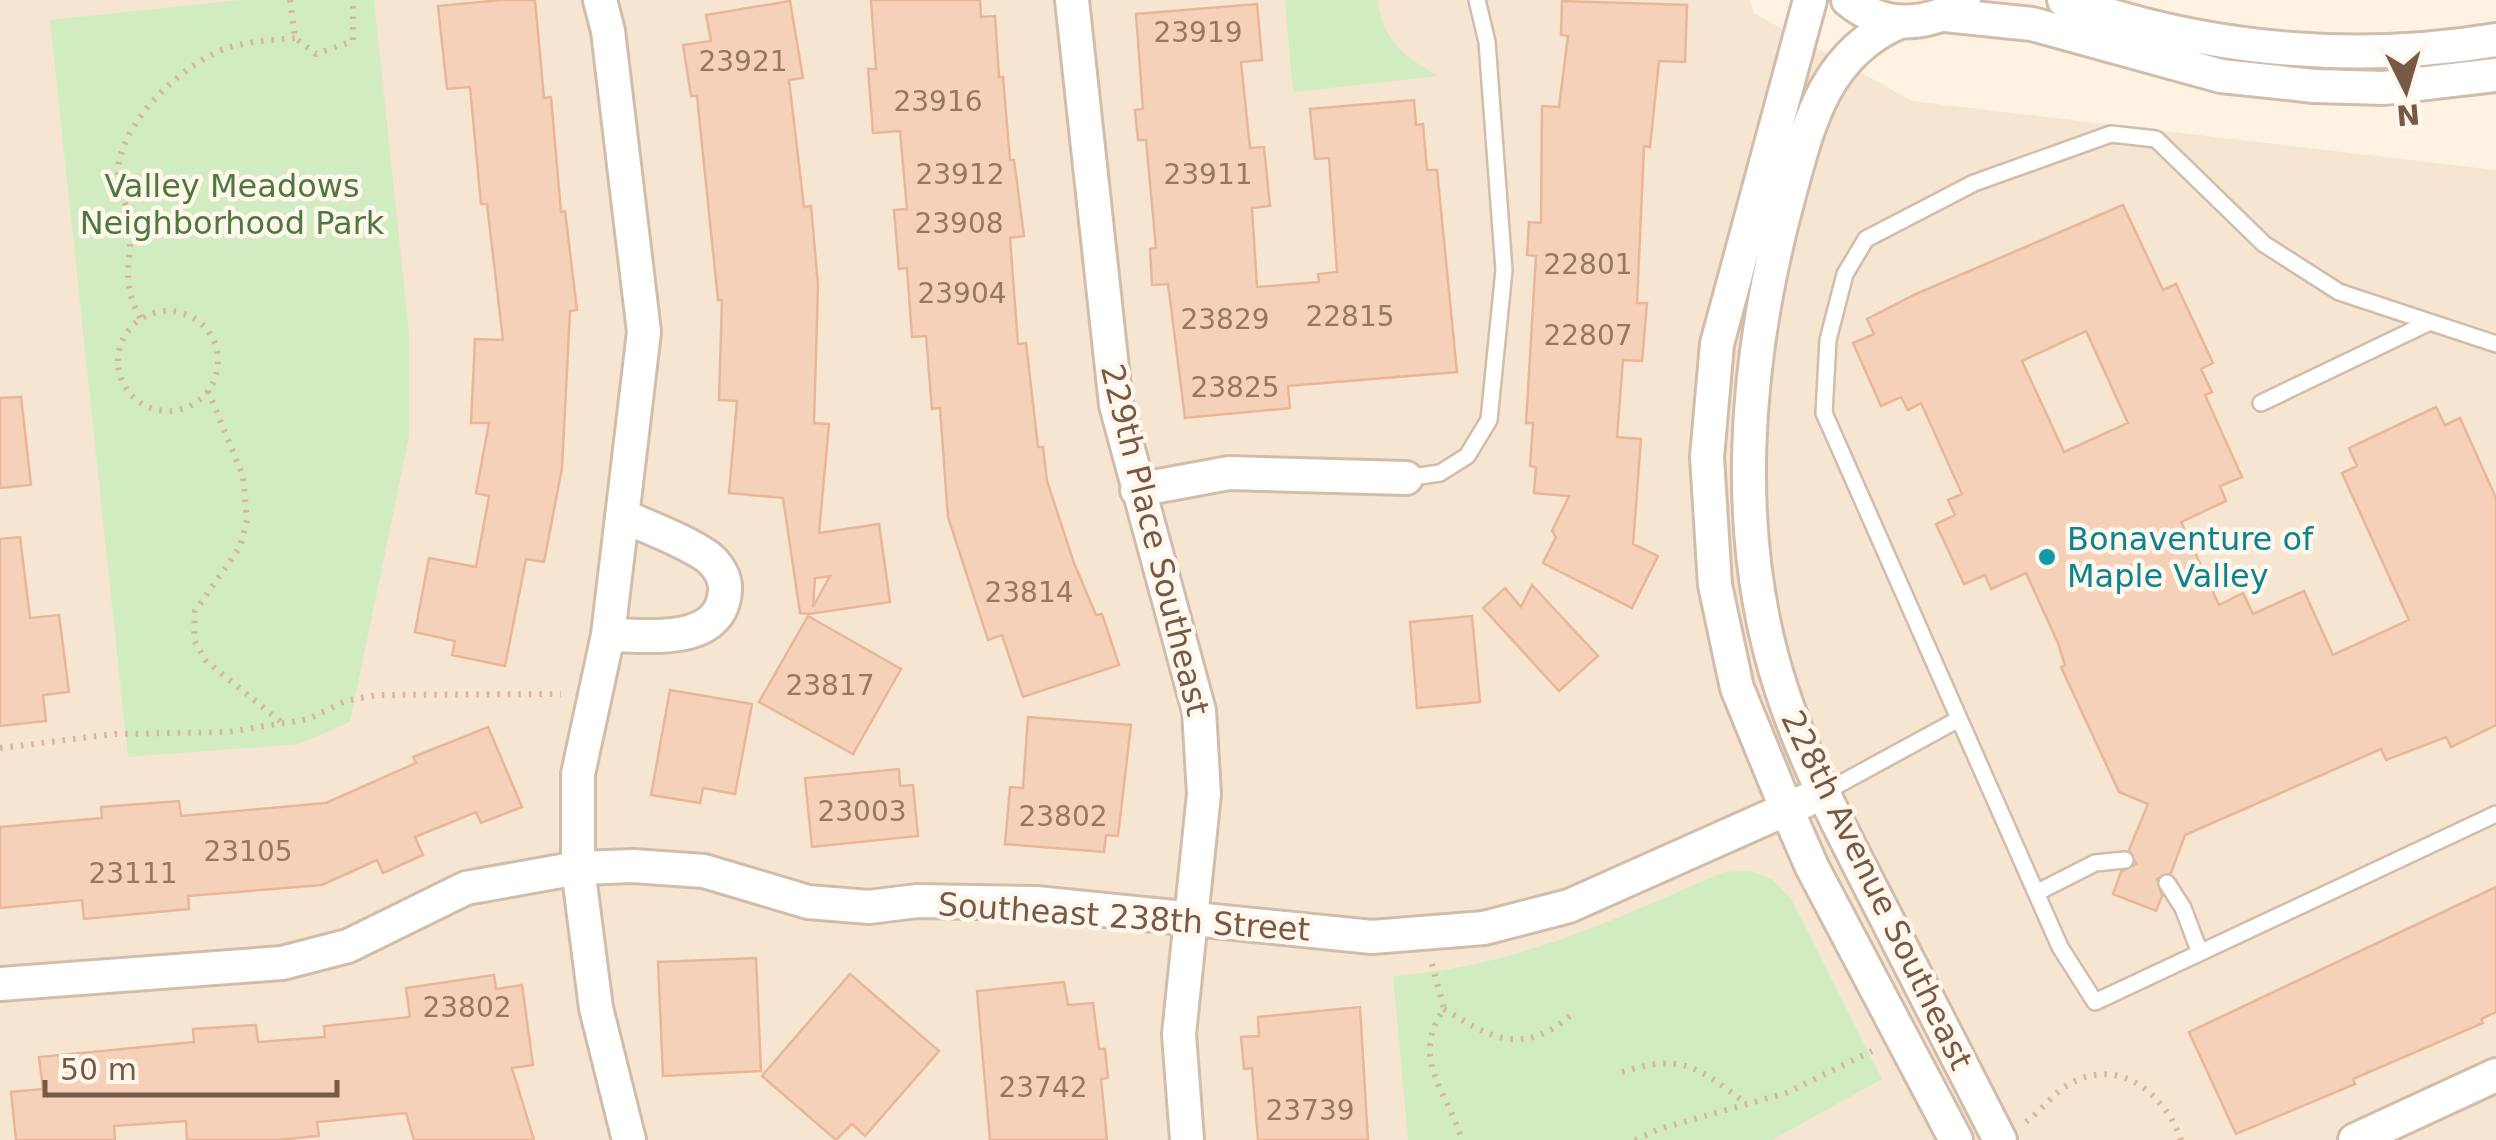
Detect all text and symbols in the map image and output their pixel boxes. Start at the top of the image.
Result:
house number: 23919 [1153,16,1243,49]
north arrow [2356,40,2456,140]
house number: 23921 [698,45,788,78]
house number: 23916 [893,85,983,118]
text: N [2395,97,2421,132]
house number: 23912 [915,158,1005,191]
house number: 23911 [1163,158,1253,191]
park label: Valley Meadows Neighborhood Park [80,167,385,242]
house number: 23908 [914,207,1004,240]
house number: 22801 [1543,248,1633,281]
house number: 23904 [917,277,1007,310]
house number: 22815 [1305,300,1395,333]
house number: 23829 [1180,303,1270,336]
house number: 22807 [1543,319,1633,352]
street label: 229th Place Southeast [1093,360,1217,720]
house number: 23825 [1190,371,1280,404]
place label: Bonaventure of Maple Valley [2067,520,2314,595]
marker: Bonaventure of Maple Valley [2036,546,2058,568]
house number: 23814 [984,576,1074,609]
house number: 23817 [785,669,875,702]
street label: 228th Avenue Southeast [1773,704,1981,1076]
house number: 23003 [817,795,907,828]
house number: 23802 [1018,800,1108,833]
house number: 23105 [203,835,293,868]
house number: 23111 [88,857,178,890]
street label: Southeast 238th Street [937,885,1311,949]
house number: 23802 [422,991,512,1024]
scale bar [45,1035,338,1097]
text: 50 m [60,1052,137,1087]
house number: 23742 [998,1071,1088,1104]
house number: 23739 [1265,1094,1355,1127]

